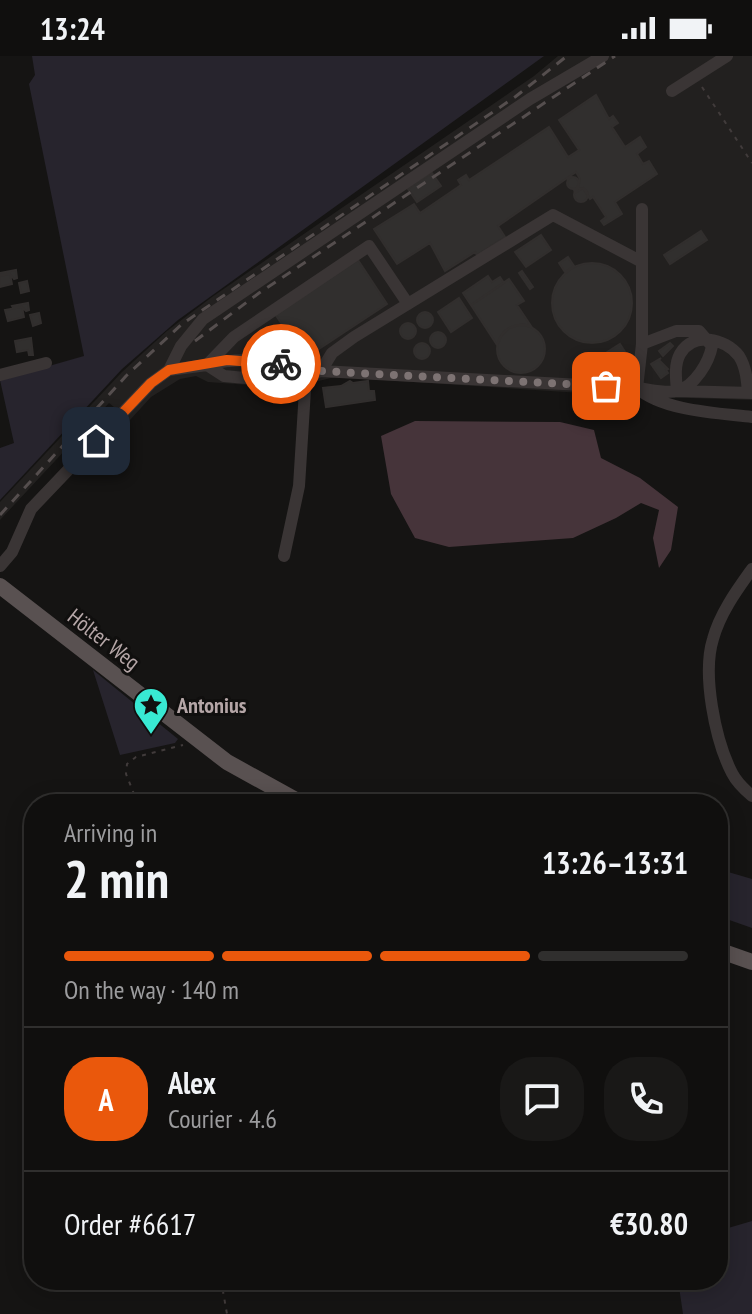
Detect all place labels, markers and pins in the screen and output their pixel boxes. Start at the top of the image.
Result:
pin [572,352,640,420]
pin [62,407,130,475]
place icon: Antonius [132,686,170,736]
place label: Antonius [176,691,247,719]

